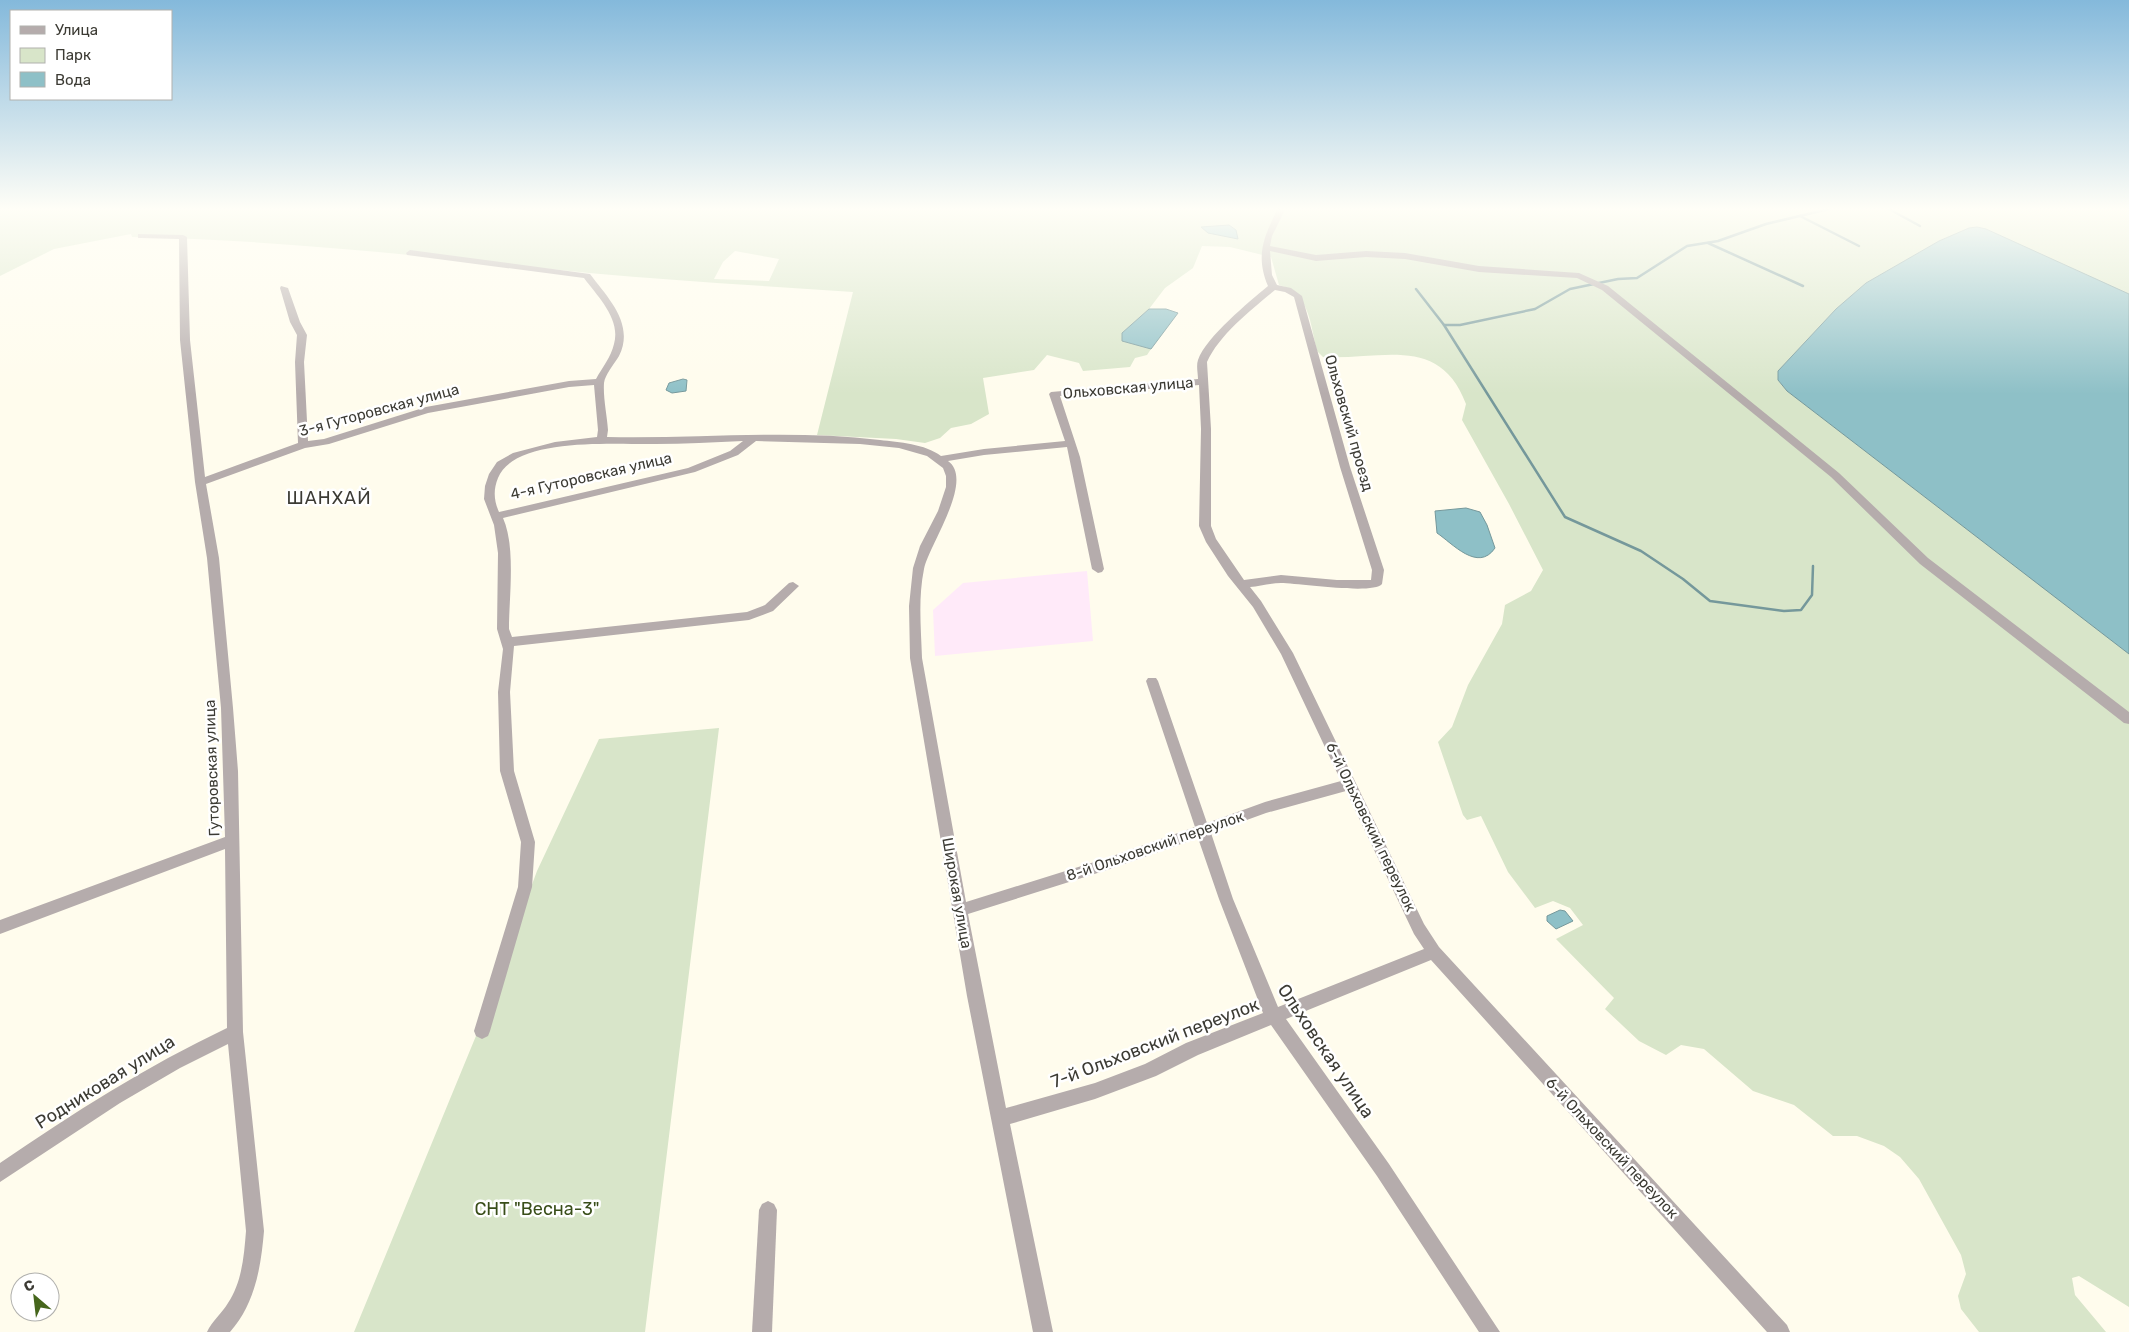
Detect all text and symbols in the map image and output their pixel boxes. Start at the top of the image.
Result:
legend [10,10,172,100]
text: Улица [55,21,98,39]
text: Парк [55,46,91,64]
text: Вода [55,71,91,89]
street label: Ольховский проезд [1321,353,1377,493]
street label: Ольховская улица [1062,373,1194,403]
street label: 3-я Гуторовская улица [297,380,461,440]
street label: 4-я Гуторовская улица [509,449,673,503]
district label: ШАНХАЙ [287,487,371,509]
street label: Гуторовская улица [201,699,223,837]
street label: 6-й Ольховский переулок [1322,739,1420,915]
street label: 8-й Ольховский переулок [1064,807,1246,885]
street label: Широкая улица [938,836,976,950]
street label: Ольховская улица [1273,980,1379,1122]
street label: 7-й Ольховский переулок [1048,993,1262,1093]
street label: Родниковая улица [31,1030,179,1134]
street label: 6-й Ольховский переулок [1542,1074,1682,1222]
park label: СНТ "Весна-3" [474,1198,600,1220]
north arrow [10,1272,60,1322]
text: С [21,1276,38,1296]

